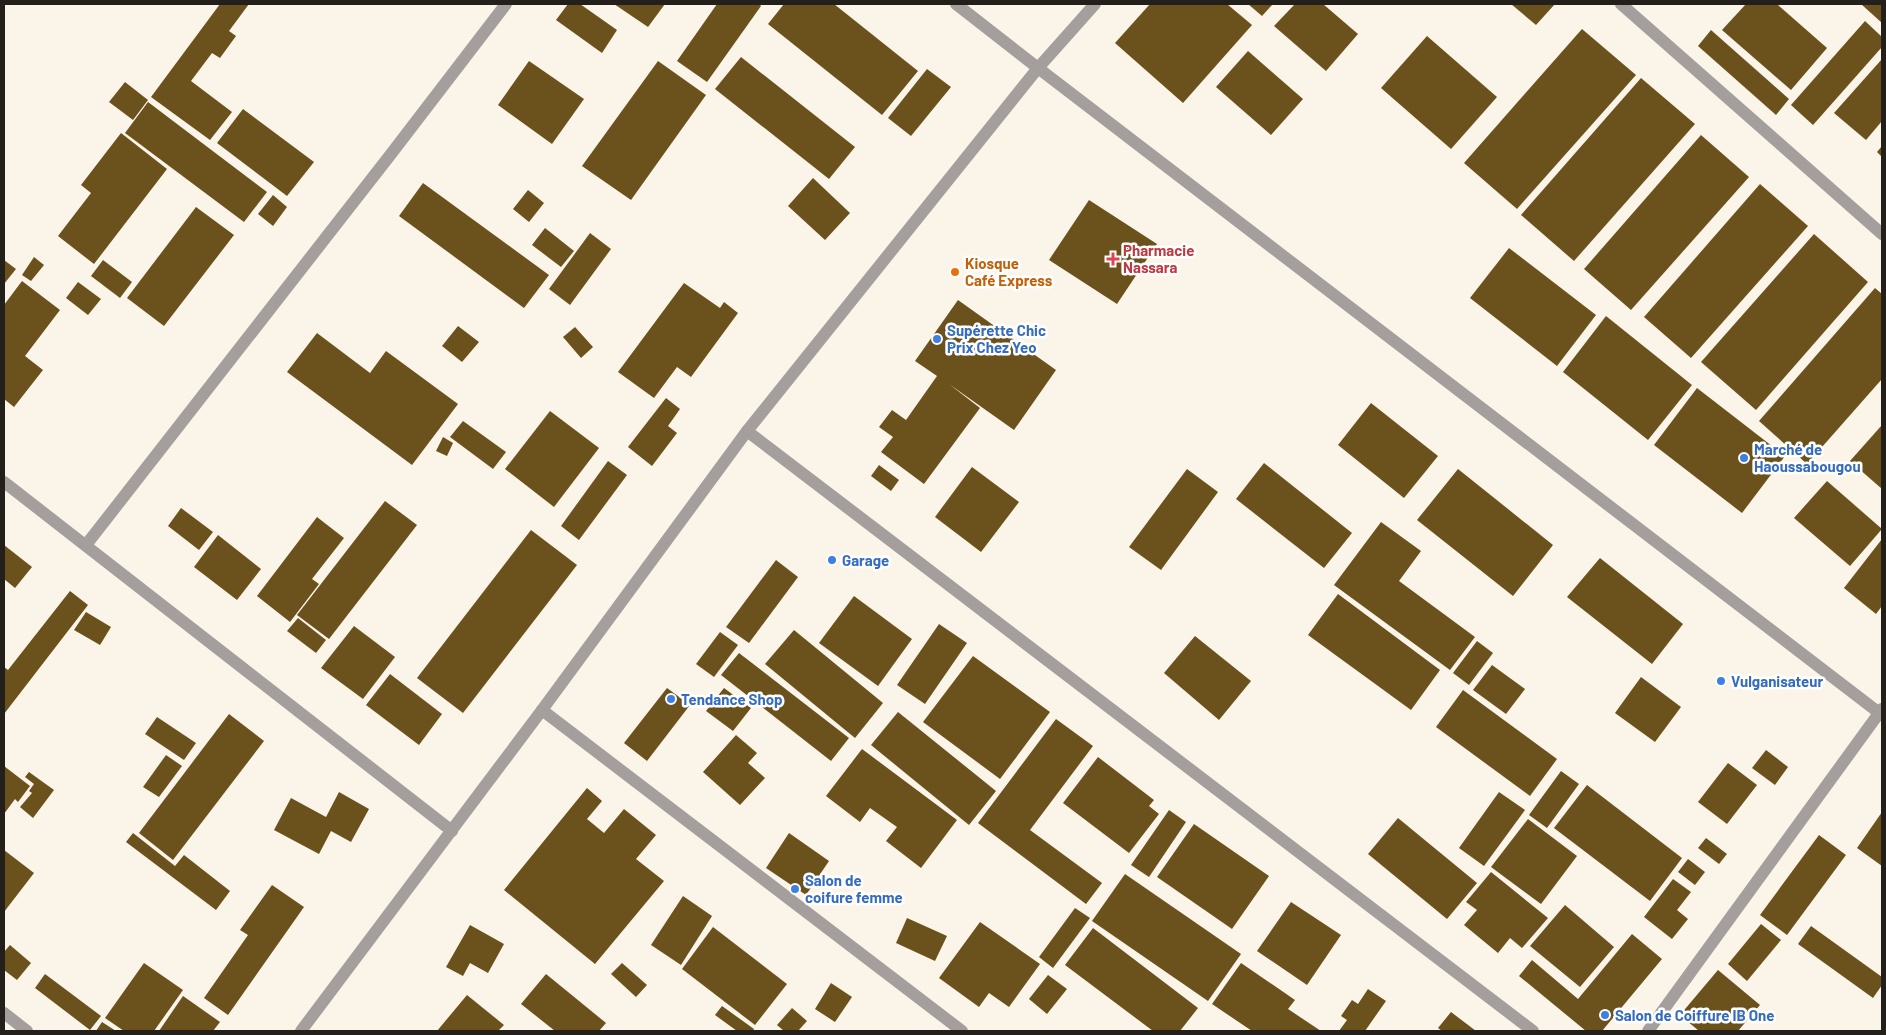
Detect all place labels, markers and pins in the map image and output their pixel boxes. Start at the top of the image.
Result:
place label: Pharmacie Nassara [1123,241,1194,276]
marker: Pharmacie Nassara [1107,253,1119,265]
place label: Kiosque Café Express [965,254,1053,289]
marker: Kiosque Café Express [949,266,961,278]
place label: Supérette Chic Prix Chez Yeo [947,321,1046,356]
marker: Supérette Chic Prix Chez Yeo [931,333,943,345]
place label: Marché de Haoussabougou [1754,440,1861,475]
marker: Marché de Haoussabougou [1738,452,1750,464]
place label: Garage [842,551,889,569]
marker: Garage [826,554,838,566]
place label: Vulganisateur [1731,672,1823,690]
marker: Vulganisateur [1715,675,1727,687]
place label: Tendance Shop [681,690,783,708]
marker: Tendance Shop [665,693,677,705]
place label: Salon de coifure femme [805,871,903,906]
marker: Salon de coifure femme [789,883,801,895]
place label: Salon de Coiffure IB One [1615,1006,1774,1024]
marker: Salon de Coiffure IB One [1599,1009,1611,1021]

